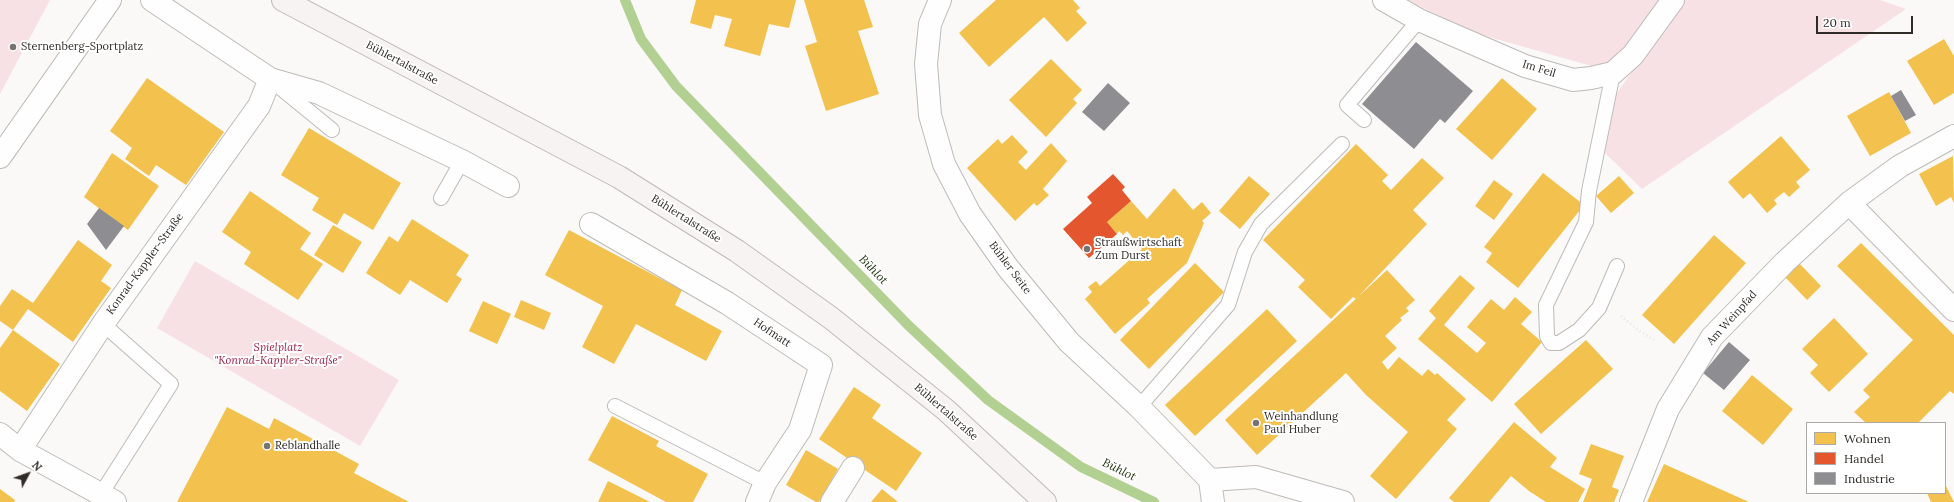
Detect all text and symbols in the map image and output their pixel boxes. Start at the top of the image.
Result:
scale bar [1818,8,1915,34]
text: 20 m [1823,15,1851,30]
street label: Bühlertalstraße [364,38,440,88]
place label: Sternenberg-Sportplatz [21,40,143,54]
marker: Sternenberg-Sportplatz [8,42,18,52]
street label: Im Feil [1521,58,1557,80]
street label: Bühlertalstraße [649,192,723,246]
street label: Konrad-Kappler-Straße [104,211,186,317]
place label: Straußwirtschaft Zum Durst [1095,236,1182,262]
street label: Bühler Seite [986,239,1034,297]
marker: Straußwirtschaft Zum Durst [1082,244,1092,254]
water label: Bühlot [856,252,890,288]
street label: Am Weinpfad [1704,288,1760,348]
street label: Hofmatt [751,316,793,350]
park label: Spielplatz "Konrad-Kappler-Straße" [214,341,342,367]
street label: Bühlertalstraße [912,381,980,443]
place label: Weinhandlung Paul Huber [1264,410,1338,436]
marker: Weinhandlung Paul Huber [1251,418,1261,428]
legend [1806,422,1946,494]
text: Wohnen [1844,431,1891,446]
place label: Reblandhalle [275,439,340,453]
marker: Reblandhalle [262,441,272,451]
text: Handel [1844,451,1884,466]
north arrow [8,454,48,494]
water label: Bühlot [1100,456,1138,484]
text: N [29,458,45,474]
text: Industrie [1844,471,1895,486]

